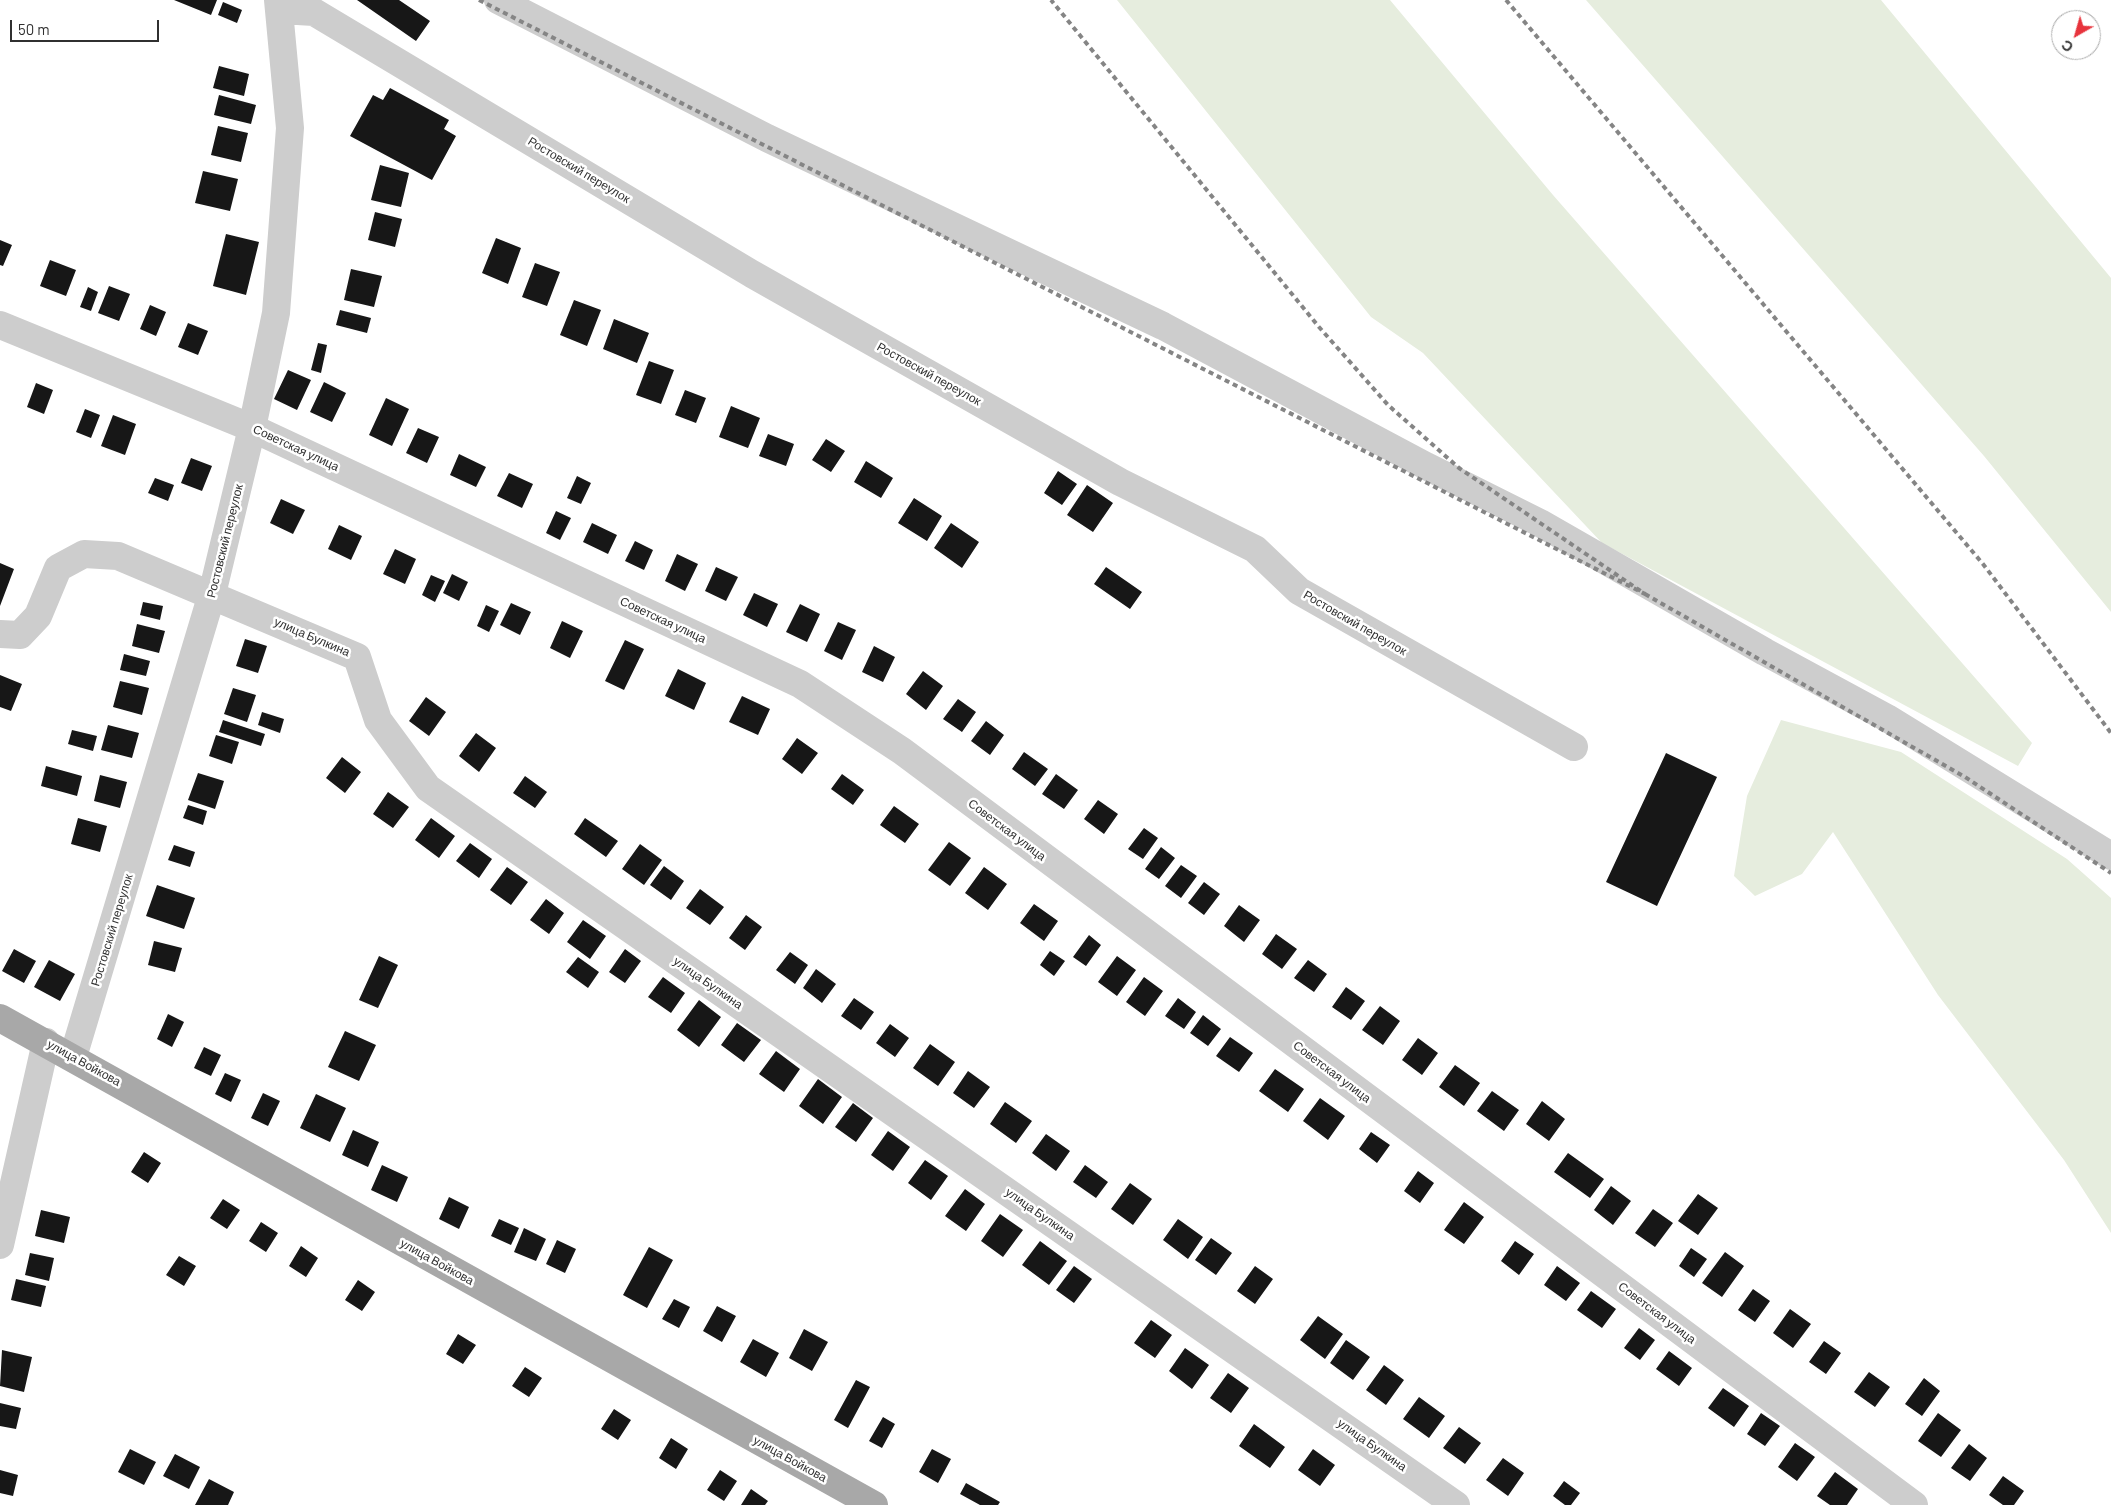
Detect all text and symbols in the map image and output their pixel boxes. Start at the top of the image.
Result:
scale bar [12,10,161,42]
north arrow [2051,10,2101,60]
text: 50 m [18,20,50,38]
text: С [2058,37,2076,56]
street label: Ростовский переулок [525,134,633,206]
street label: Ростовский переулок [874,339,984,409]
street label: Советская улица [251,422,341,474]
street label: Ростовский переулок [204,483,246,599]
street label: Ростовский переулок [1301,588,1409,658]
street label: Советская улица [618,594,708,646]
street label: улица Булкина [272,615,352,659]
street label: Советская улица [965,796,1049,864]
street label: Ростовский переулок [88,872,136,988]
street label: улица Булкина [671,954,745,1012]
street label: улица Войкова [45,1037,123,1089]
street label: Советская улица [1290,1038,1374,1106]
street label: улица Булкина [1003,1185,1077,1243]
street label: улица Войкова [398,1236,476,1288]
street label: Советская улица [1615,1279,1699,1347]
street label: улица Булкина [1335,1416,1409,1474]
street label: улица Войкова [751,1433,829,1485]

